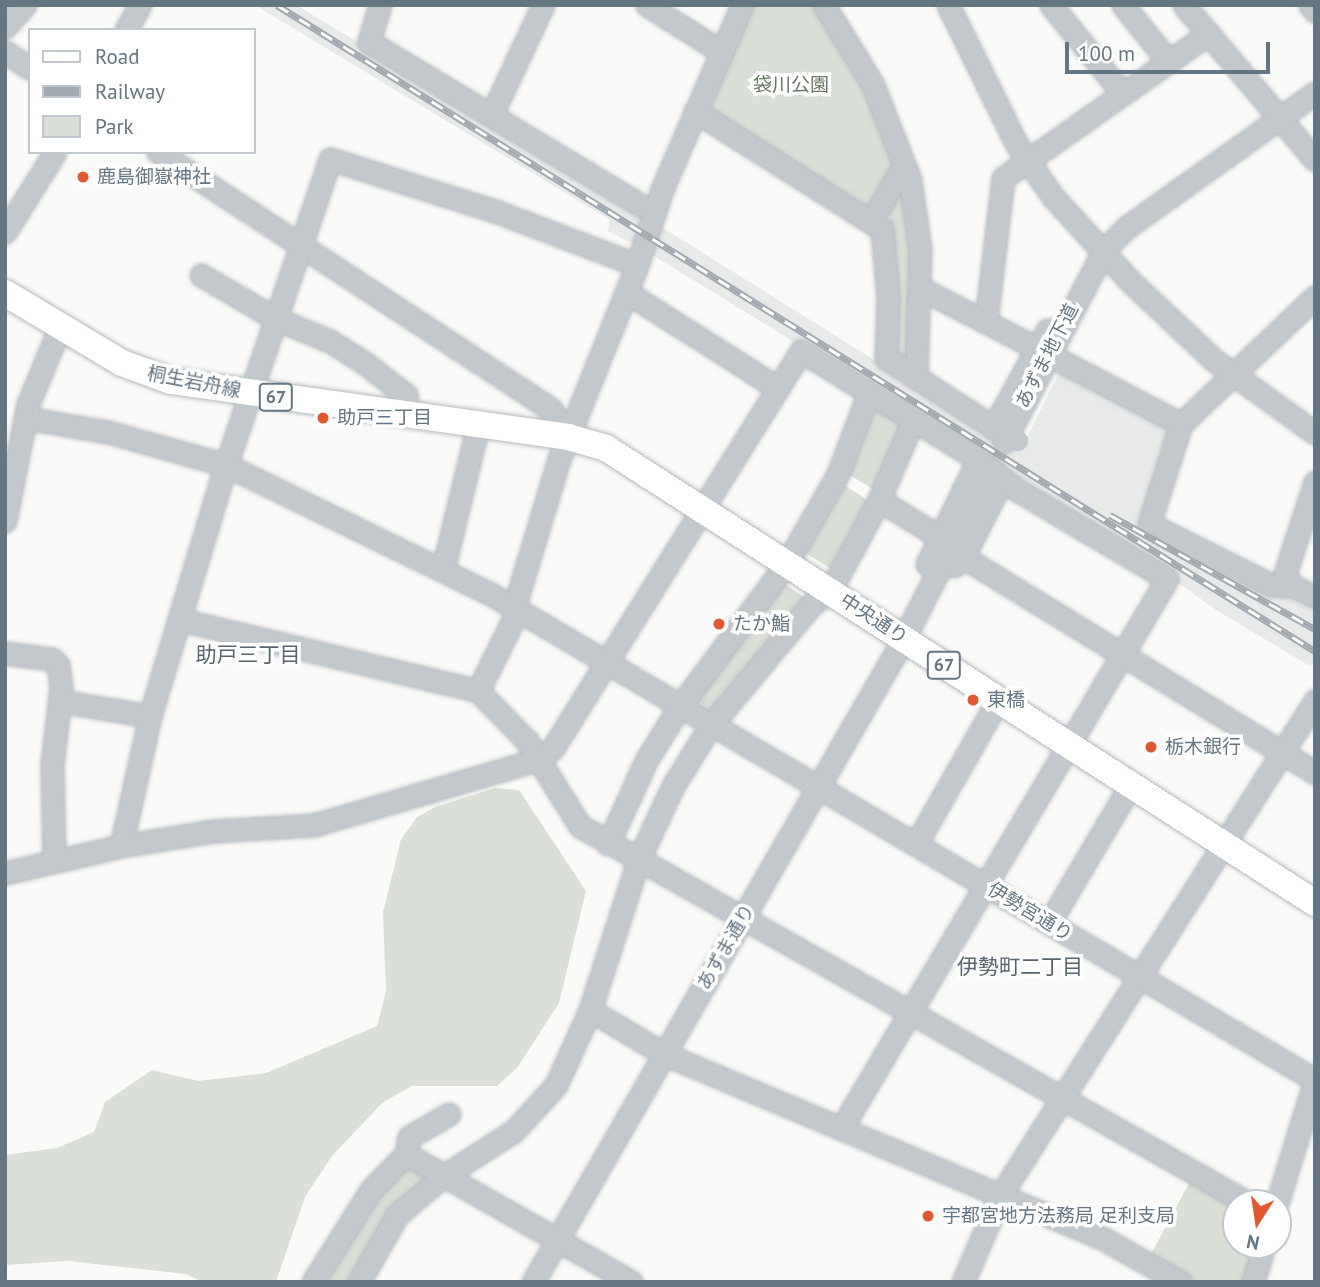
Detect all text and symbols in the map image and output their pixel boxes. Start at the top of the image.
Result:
legend [28,28,256,154]
scale bar [1068,28,1273,72]
text: 100 m [1078,40,1135,67]
text: Road [95,43,139,70]
park label: 袋川公園 [753,74,829,96]
text: Railway [95,78,165,105]
text: Park [95,113,134,140]
place label: 鹿島御嶽神社 [97,166,211,188]
marker: 鹿島御嶽神社 [75,169,91,185]
street label: あずま地下道 [1011,300,1083,412]
street label: 桐生岩舟線 [145,362,243,402]
road number: 67 [258,382,294,412]
place label: 助戸三丁目 [337,407,432,429]
marker: 助戸三丁目 [315,410,331,426]
street label: 中央通り [836,589,912,649]
place label: たか鮨 [733,613,790,635]
marker: たか鮨 [711,616,727,632]
district label: 助戸三丁目 [196,642,300,668]
road number: 67 [926,650,962,680]
place label: 東橋 [987,689,1025,711]
marker: 東橋 [965,692,981,708]
place label: 栃木銀行 [1165,736,1241,758]
marker: 栃木銀行 [1143,739,1159,755]
street label: 伊勢宮通り [983,878,1077,946]
street label: あずま通り [692,900,760,994]
district label: 伊勢町二丁目 [957,954,1083,980]
north arrow [1222,1189,1292,1259]
place label: 宇都宮地方法務局 足利支局 [942,1205,1175,1227]
marker: 宇都宮地方法務局 足利支局 [920,1208,936,1224]
text: N [1244,1230,1262,1256]

